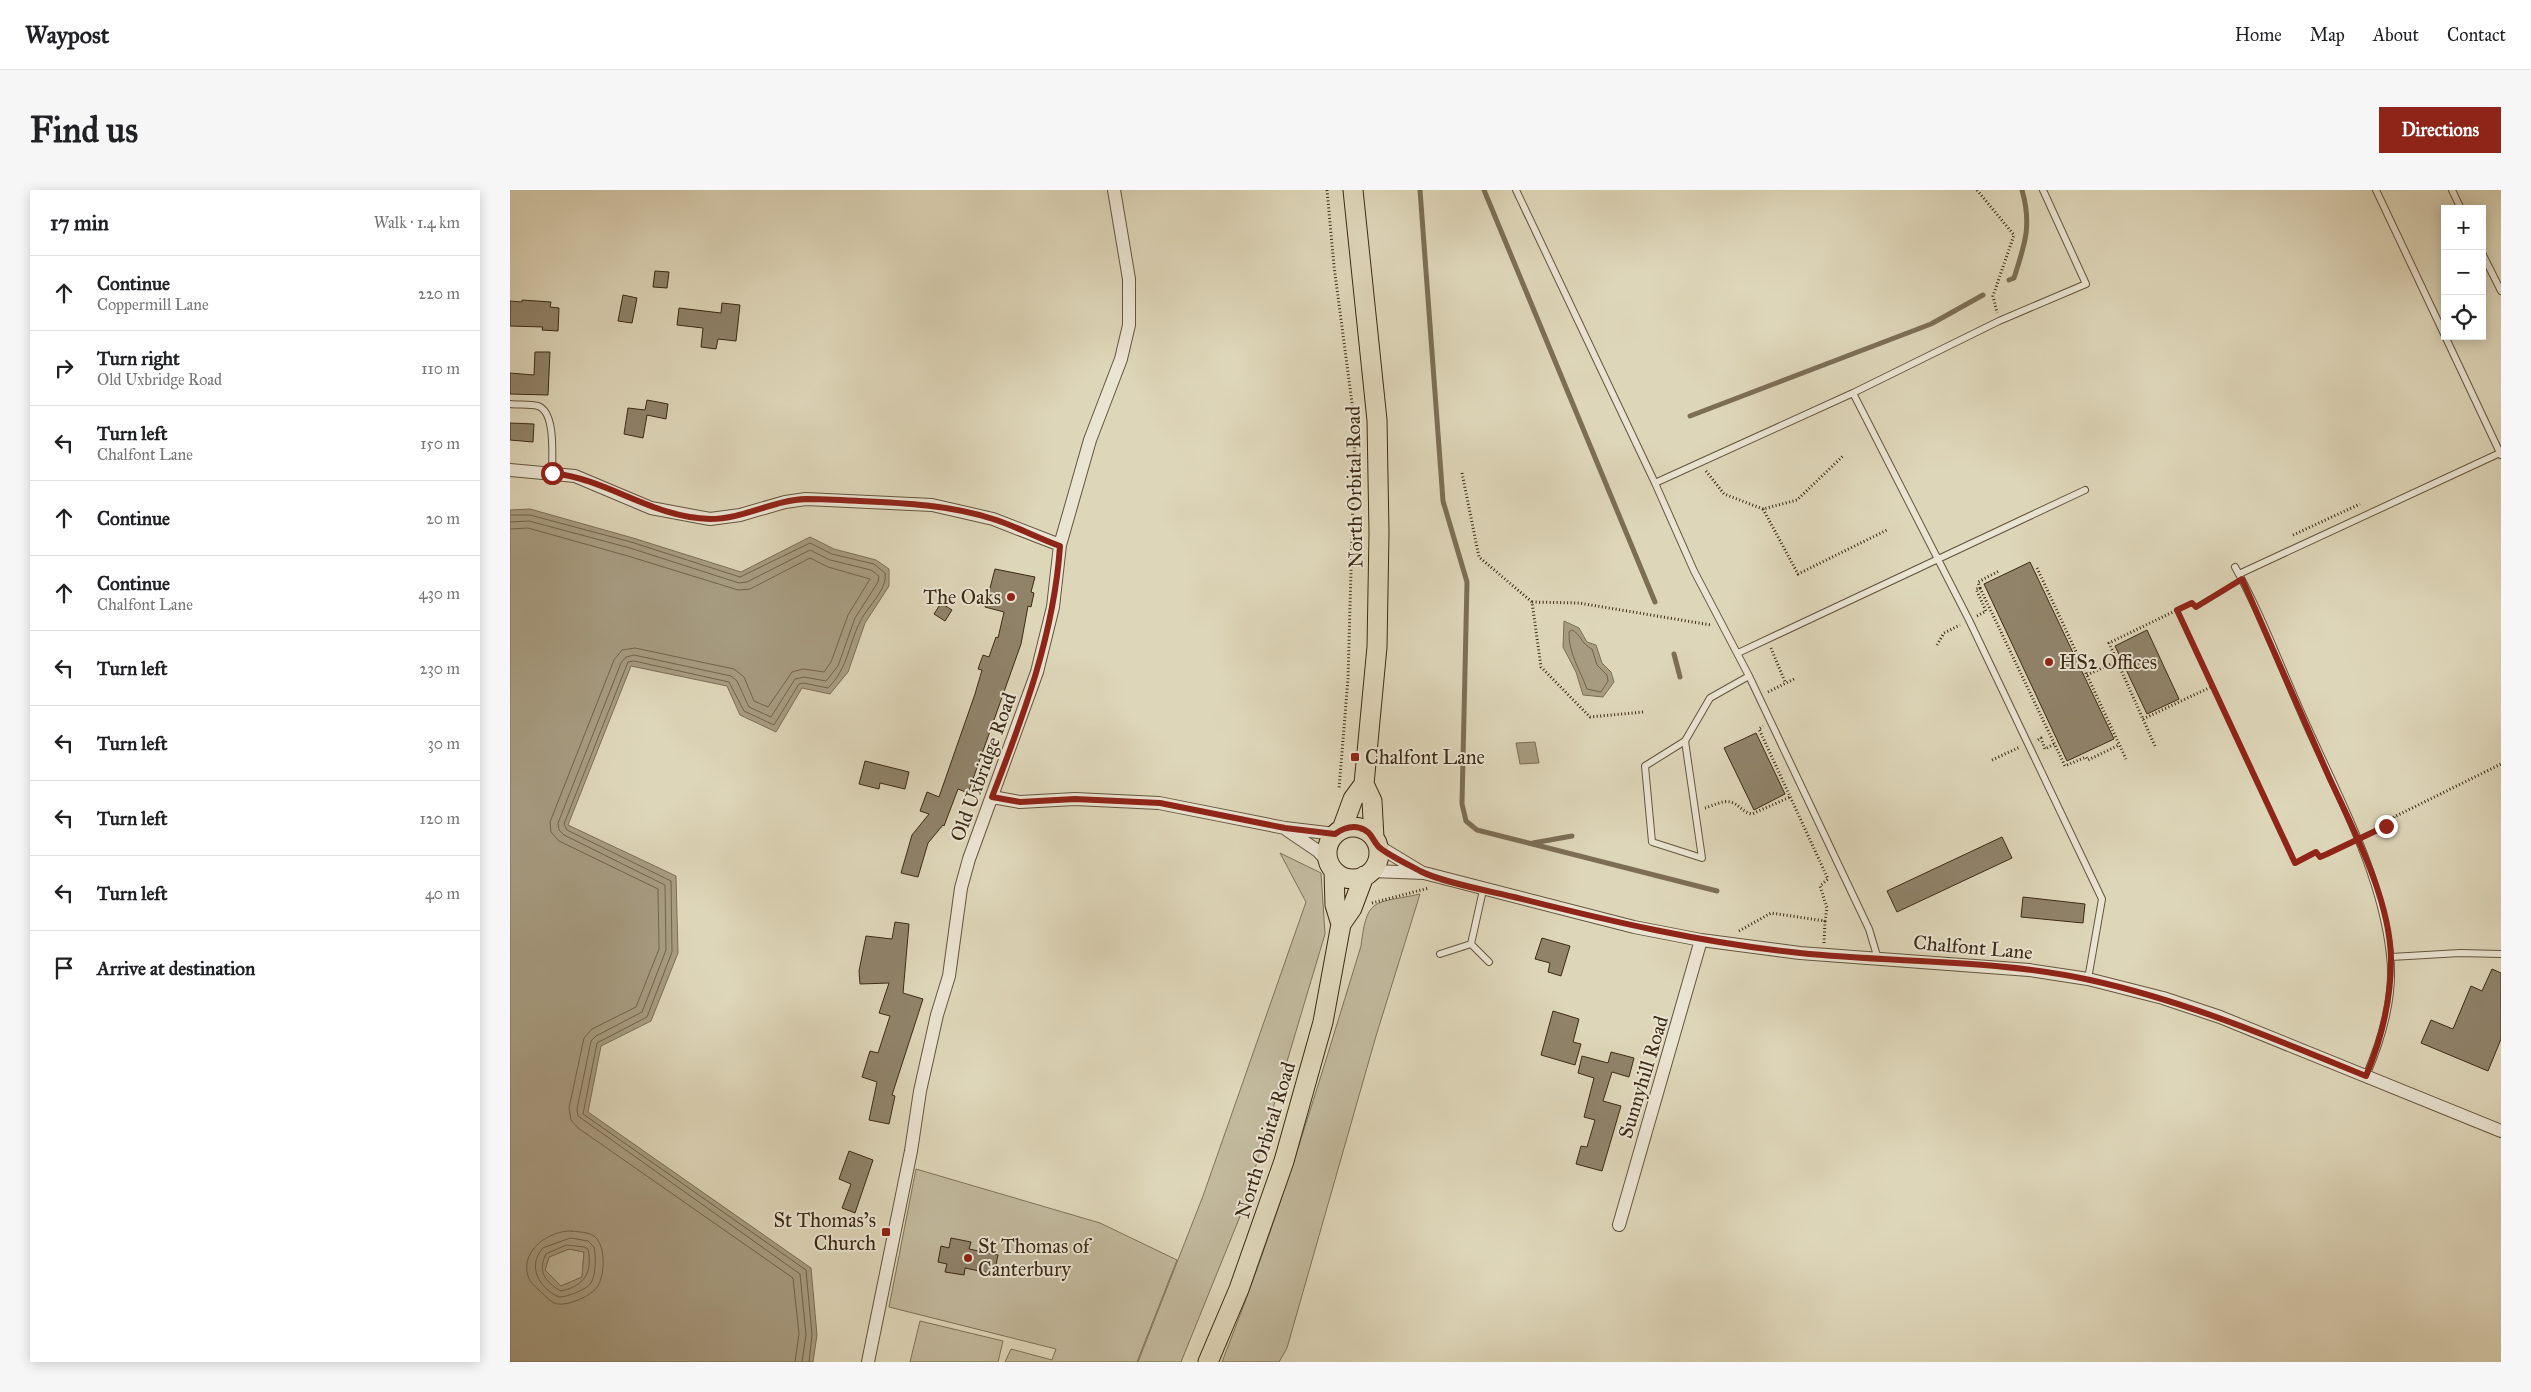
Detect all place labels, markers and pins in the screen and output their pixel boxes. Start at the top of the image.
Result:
place label: The Oaks [923,585,1001,609]
marker: The Oaks [1005,591,1017,603]
place label: HS2 Offices [2059,650,2157,674]
marker: HS2 Offices [2043,656,2055,668]
place label: Chalfont Lane [1365,745,1485,769]
marker: Chalfont Lane [1349,751,1361,763]
place label: St Thomas's Church [774,1208,876,1255]
marker: St Thomas's Church [880,1226,892,1238]
place label: St Thomas of Canterbury [978,1234,1093,1281]
marker: St Thomas of Canterbury [962,1252,974,1264]

